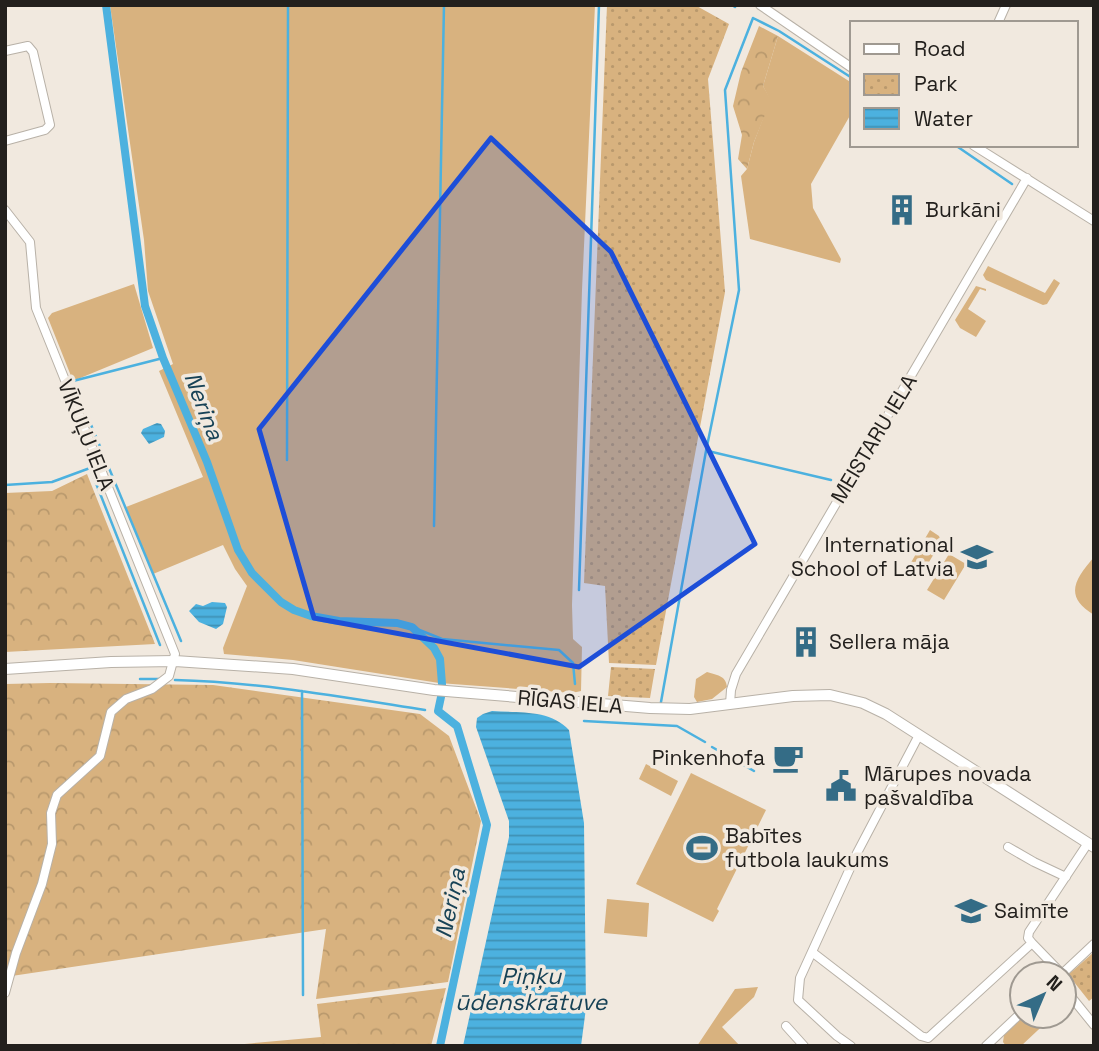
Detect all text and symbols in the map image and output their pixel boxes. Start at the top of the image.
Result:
legend [850,21,1078,147]
text: Road [914,35,966,62]
text: Park [914,70,958,97]
text: Water [914,105,973,132]
building icon: Burkāni [885,193,919,227]
place label: Burkāni [925,196,1001,223]
water label: Neriņa [177,368,231,445]
street label: MEISTARU IELA [824,369,923,508]
street label: VĪKUĻU IELA [52,375,121,494]
place label: International School of Latvia [791,531,954,582]
school or university icon: International School of Latvia [960,540,994,574]
building icon: Sellera māja [789,625,823,659]
place label: Sellera māja [829,628,949,655]
street label: RĪGAS IELA [516,683,624,720]
cafe icon: Pinkenhofa [771,741,805,775]
place label: Pinkenhofa [652,744,765,771]
place label: Mārupes novada pašvaldība [864,760,1031,811]
public building icon: Mārupes novada pašvaldība [824,769,858,803]
place label: Babītes futbola laukums [725,822,889,873]
sports icon: Babītes futbola laukums [685,831,719,865]
water label: Neriņa [428,865,472,941]
school or university icon: Saimīte [954,894,988,928]
place label: Saimīte [994,897,1069,924]
north arrow [1008,960,1078,1030]
water label: Piņķu ūdenskrātuve [455,961,608,1017]
text: N [1041,970,1068,997]

